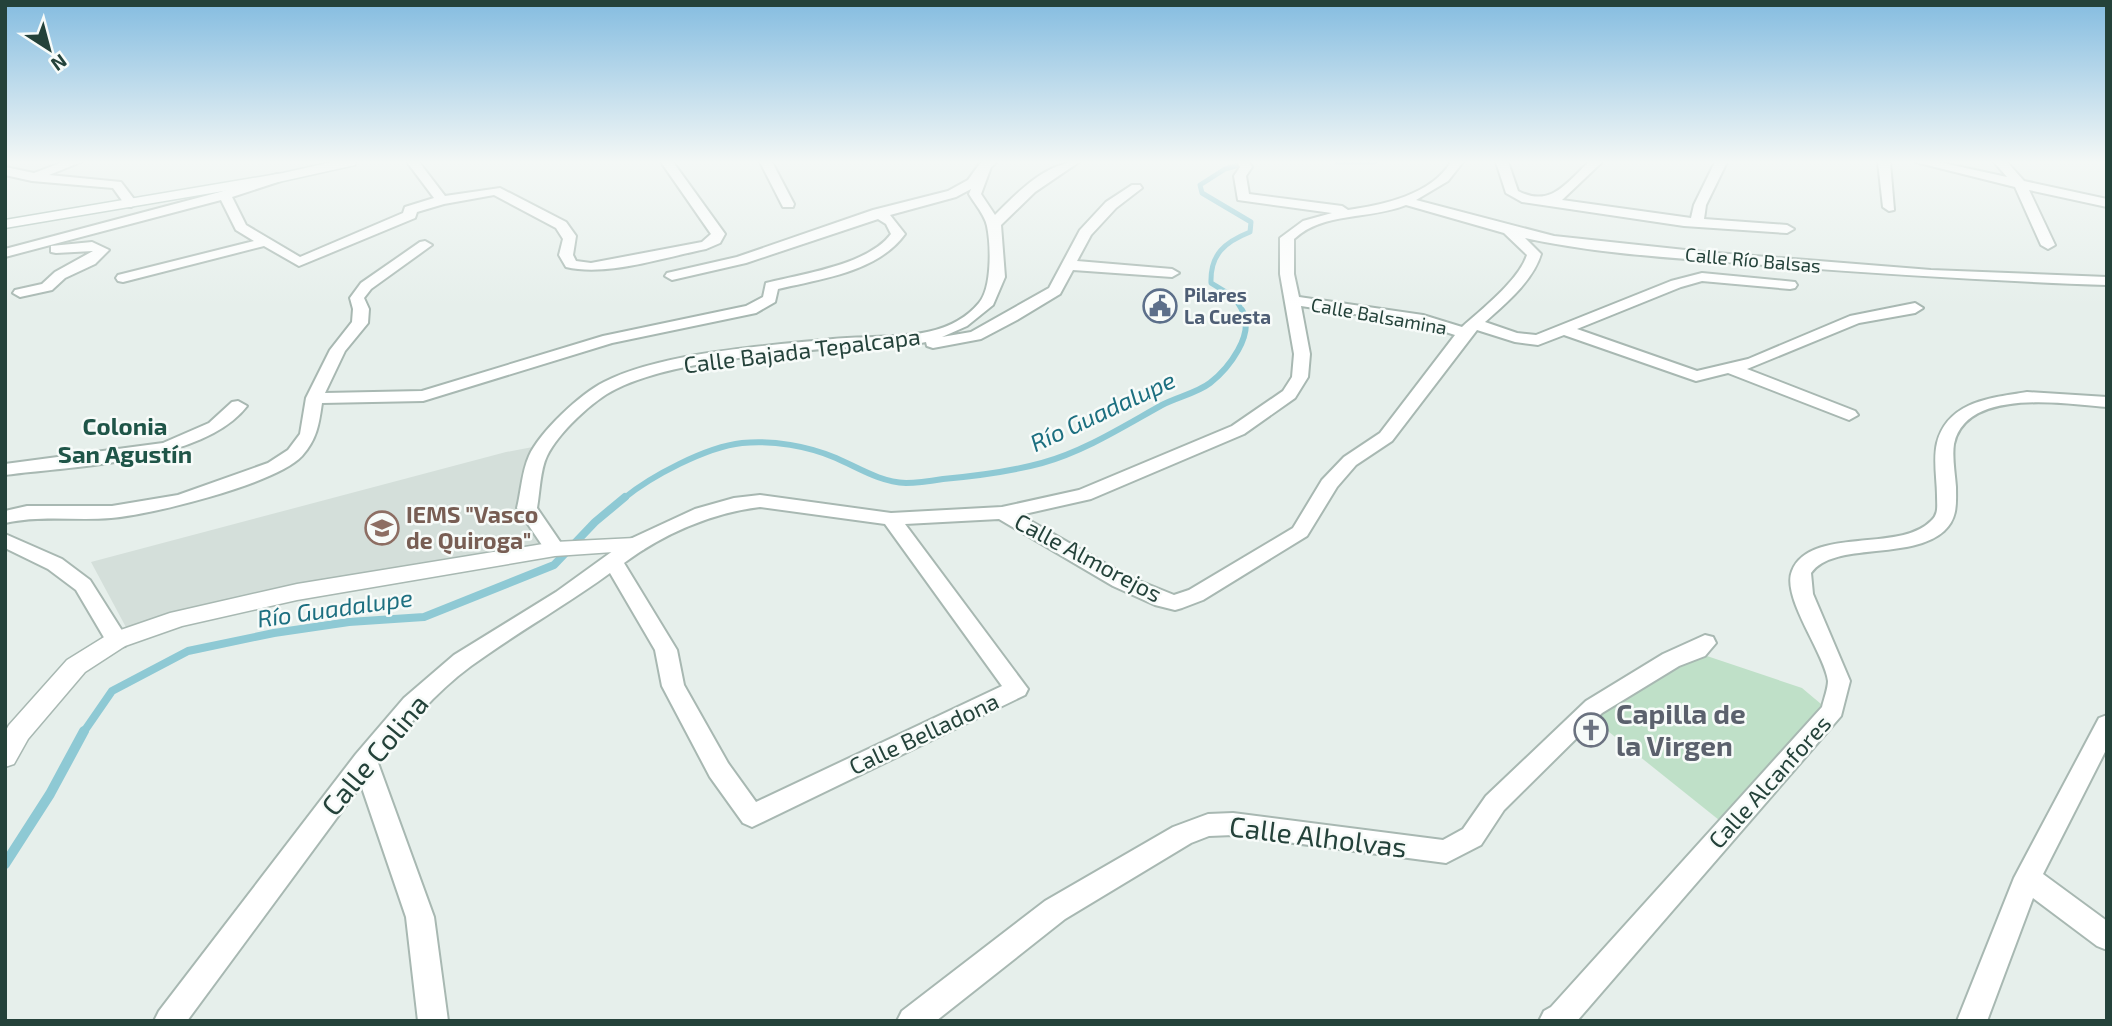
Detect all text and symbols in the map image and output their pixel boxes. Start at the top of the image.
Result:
north arrow [14,14,84,84]
text: N [47,50,72,76]
street label: Calle Río Balsas [1684,242,1822,277]
place label: Pilares La Cuesta [1184,283,1271,328]
public building icon: Pilares La Cuesta [1141,287,1179,325]
street label: Calle Balsamina [1309,292,1449,339]
street label: Calle Bajada Tepalcapa [682,322,922,378]
water label: Río Guadalupe [1025,364,1180,457]
district label: Colonia San Agustín [58,411,192,468]
place label: IEMS "Vasco de Quiroga" [406,500,538,555]
street label: Calle Almorejos [1010,507,1167,608]
school or university icon: IEMS "Vasco de Quiroga" [363,509,401,547]
water label: Río Guadalupe [255,582,415,633]
street label: Calle Belladona [844,686,1003,780]
street label: Calle Colina [314,687,435,822]
place label: Capilla de la Virgen [1616,696,1746,762]
street label: Calle Alcanfores [1702,709,1836,854]
church icon: Capilla de la Virgen [1572,711,1610,749]
street label: Calle Alholvas [1227,808,1409,864]

